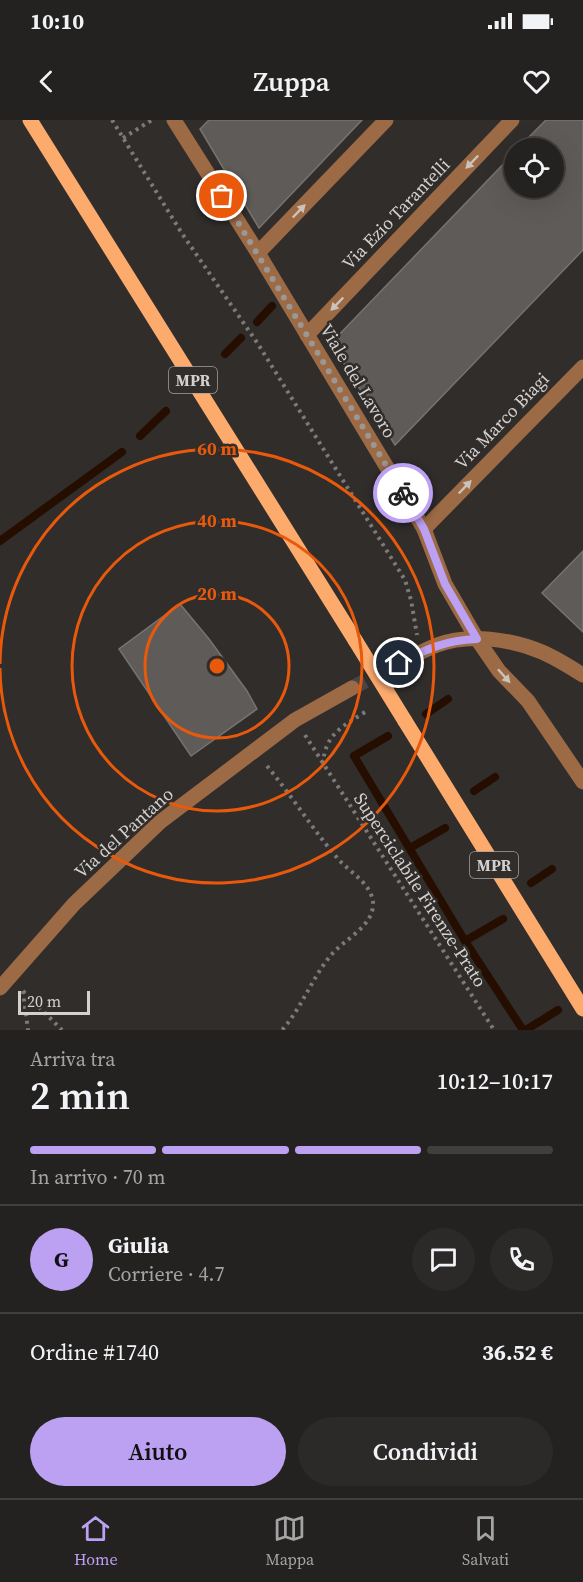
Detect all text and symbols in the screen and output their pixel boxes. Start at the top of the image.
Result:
text: 10:10 [30,6,84,36]
text: Zuppa [253,63,330,100]
icon: back [30,65,63,98]
icon: heart [520,65,553,98]
map controls [504,138,564,198]
button: locate [504,138,564,198]
street label: Via Ezio Tarantelli [336,152,455,275]
one-way arrow [465,155,479,169]
pin [196,170,247,221]
icon: bag [205,179,238,212]
one-way arrow [291,204,305,218]
one-way arrow [331,296,345,310]
street label: Viale del Lavoro [314,319,402,443]
road number: MPR [169,367,217,393]
street label: Via Marco Biagi [449,367,554,475]
text: 60 m [197,436,237,461]
courier [373,463,433,523]
icon: bike [387,477,420,510]
one-way arrow [458,480,472,495]
text: 40 m [197,508,237,533]
text: 20 m [197,581,237,606]
pin [373,637,424,688]
icon: home [382,646,415,679]
centre of rings [207,656,227,676]
one-way arrow [497,668,511,683]
street label: Via del Pantano [69,781,179,884]
street label: Superciclabile Firenze-Prato [348,788,493,992]
road number: MPR [470,852,518,878]
scale bar [18,988,90,1016]
text: 20 m [27,990,61,1012]
text: Arriva tra [30,1045,115,1073]
text: 10:12–10:17 [437,1066,553,1096]
text: 2 min [30,1069,130,1122]
text: In arrivo · 70 m [30,1163,166,1191]
button: chat [412,1228,475,1291]
button: phone [490,1228,553,1291]
text: Giulia [108,1230,169,1260]
text: G [54,1244,69,1274]
text: Corriere · 4.7 [108,1260,224,1288]
text: Ordine #1740 [30,1337,159,1367]
text: 36.52 € [482,1337,553,1367]
button: Aiuto [30,1417,286,1486]
button: Condividi [298,1417,553,1486]
tab: Home [74,1512,118,1570]
tab: Mappa [266,1512,314,1570]
tab: Salvati [462,1512,509,1570]

